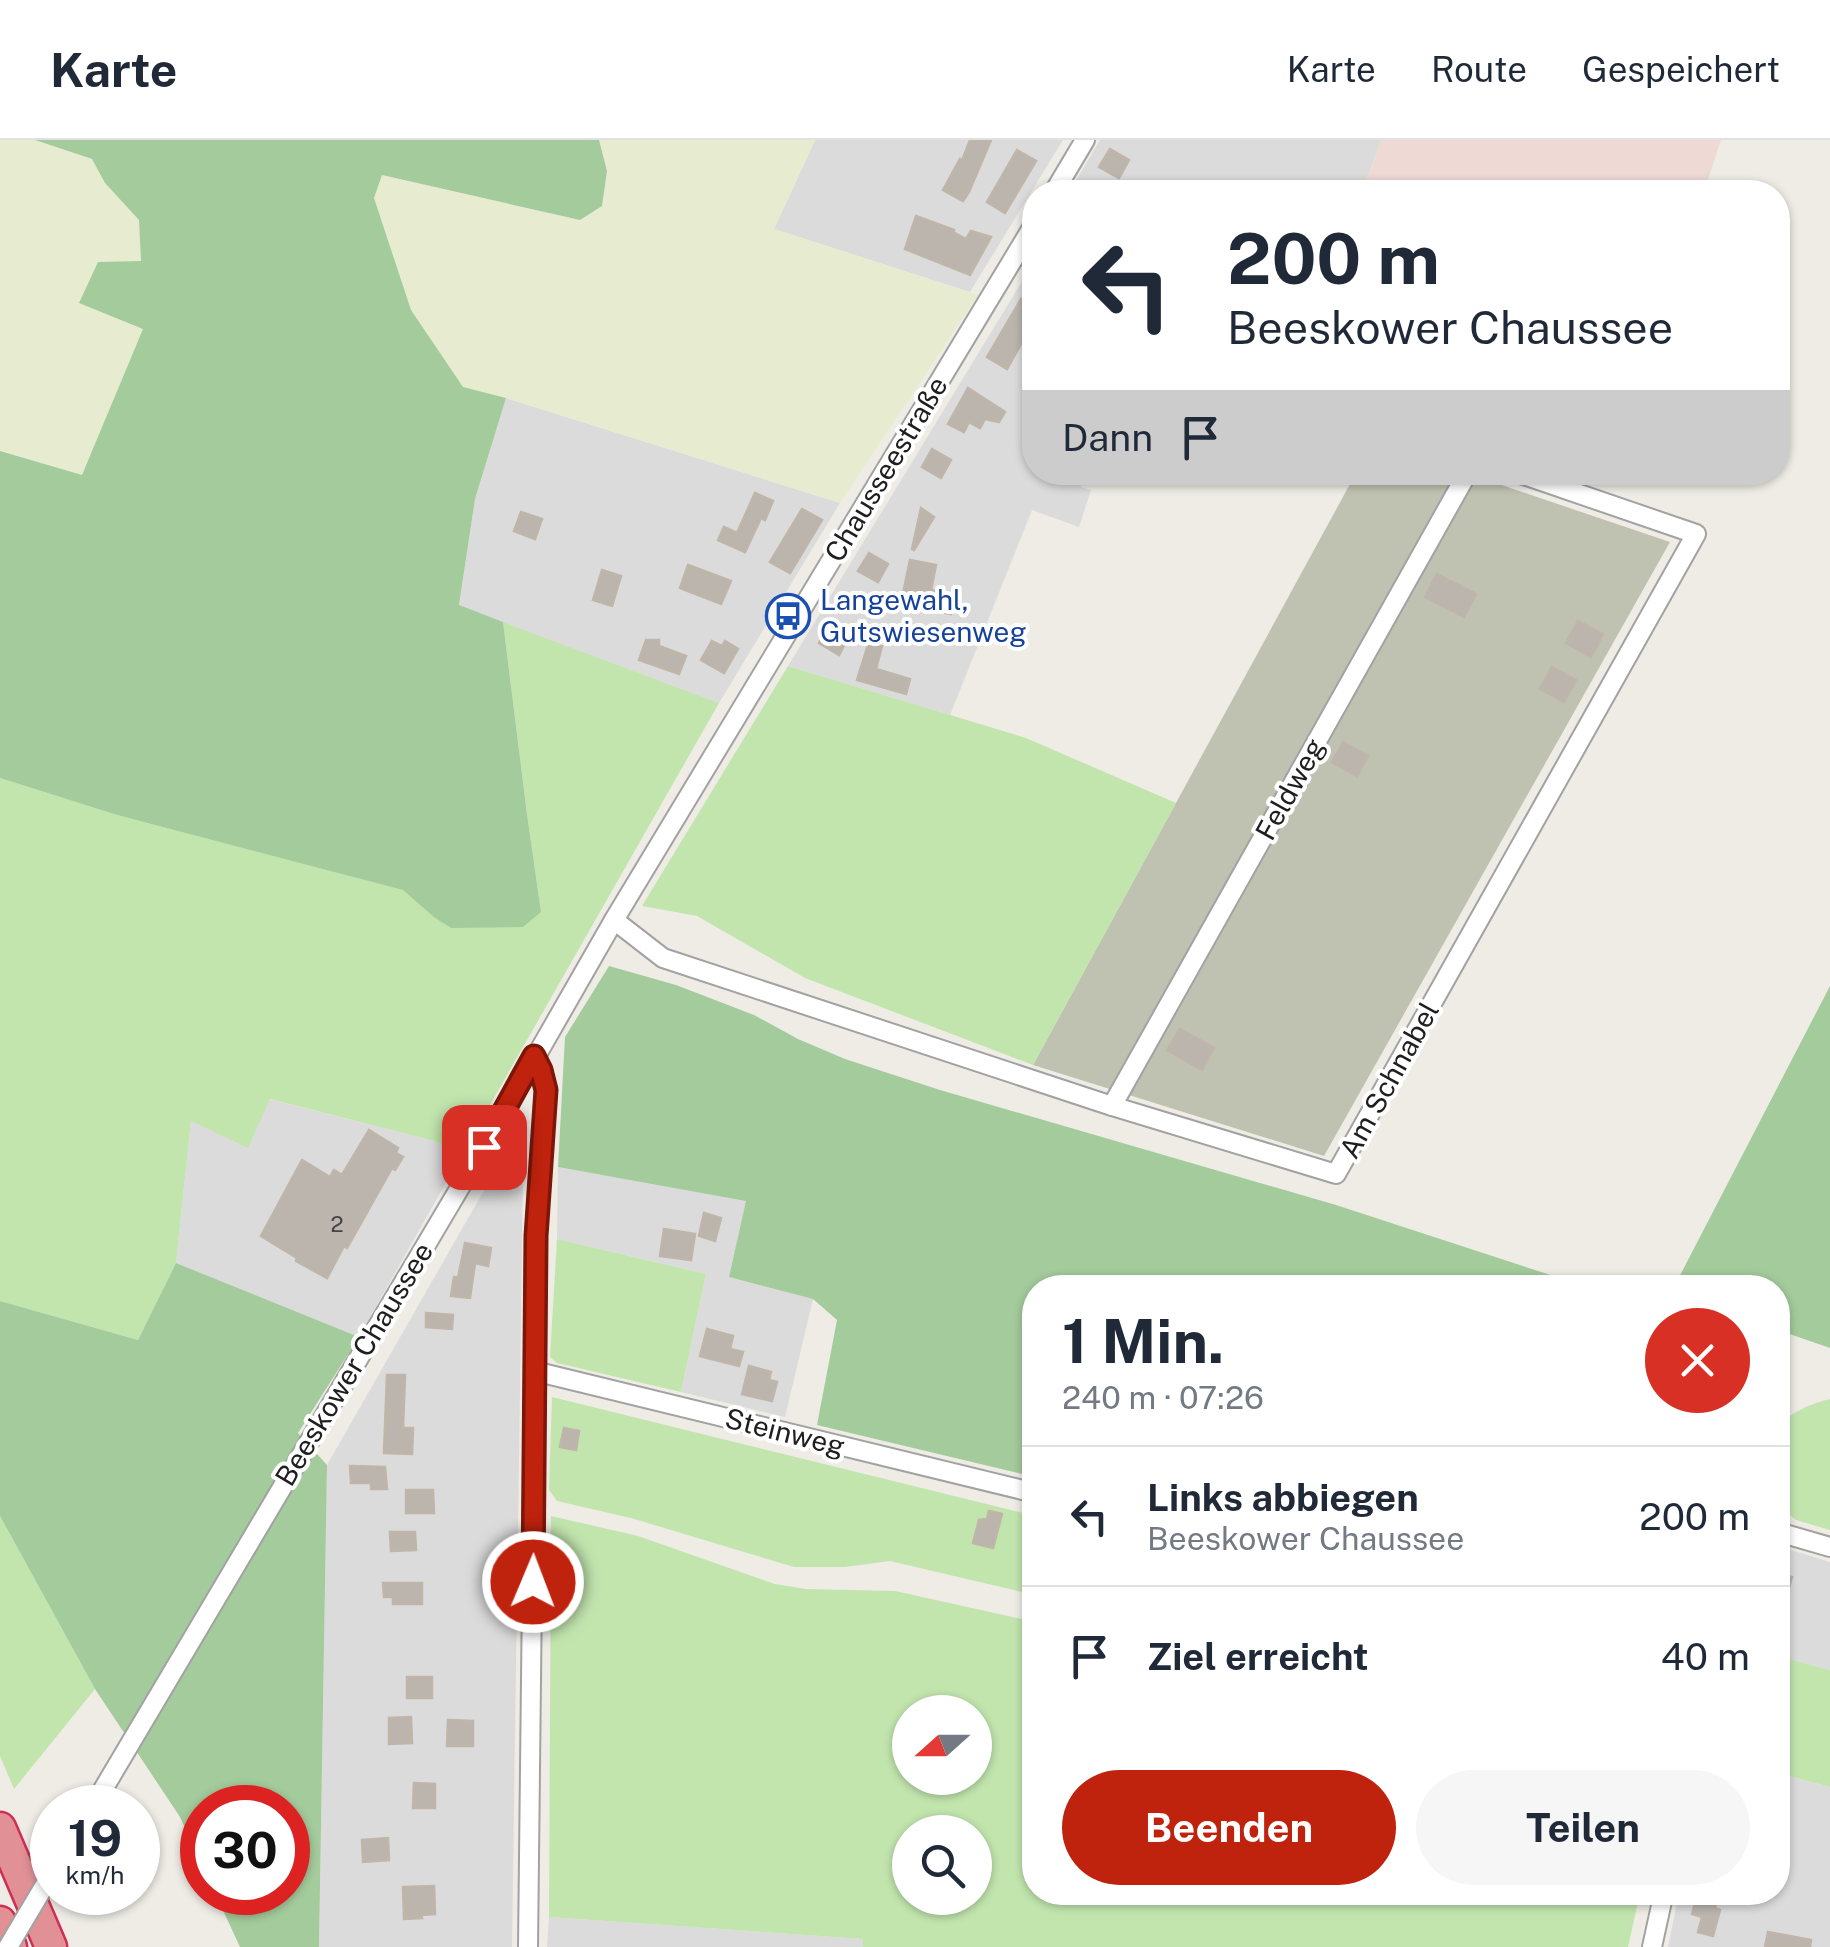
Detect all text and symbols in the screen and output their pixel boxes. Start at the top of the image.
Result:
text: Karte [50,41,177,98]
text: Karte [1287,49,1376,90]
text: Route [1431,49,1527,90]
text: Gespeichert [1582,49,1780,90]
text: 200 m [1227,217,1440,300]
icon: left [1062,220,1192,350]
text: Beeskower Chaussee [1227,301,1673,354]
street label: Chausseestraße [817,370,954,567]
icon: arrive [1173,410,1228,465]
text: Dann [1062,415,1153,460]
place label: Langewahl, Gutswiesenweg [820,583,1027,648]
bus stop icon: Langewahl, Gutswiesenweg [765,593,811,639]
street label: Feldweg [1248,732,1331,845]
street label: Am Schnabel [1332,996,1445,1164]
pin [442,1105,527,1190]
icon: arrive [457,1120,512,1175]
house number: 2 [330,1211,344,1237]
street label: Beeskower Chaussee [268,1236,439,1491]
text: 1 Min. [1062,1306,1224,1377]
button: close [1645,1308,1750,1413]
text: 240 m · 07:26 [1062,1379,1264,1416]
street label: Steinweg [722,1401,848,1462]
text: Links abbiegen [1147,1475,1419,1520]
icon: left [1062,1489,1117,1544]
text: 200 m [1639,1494,1750,1539]
text: Beeskower Chaussee [1147,1520,1464,1557]
position arrow [481,1530,585,1634]
icon: arrive [1062,1629,1117,1684]
text: Ziel erreicht [1147,1634,1369,1679]
text: 40 m [1661,1634,1750,1679]
north arrow [892,1695,992,1795]
map controls [892,1695,992,1915]
button: Beenden [1062,1770,1396,1885]
button: Teilen [1416,1770,1750,1885]
speed limit sign: 30 [180,1785,310,1915]
text: 19 [68,1808,122,1867]
button: search [892,1815,992,1915]
text: km/h [66,1860,124,1890]

